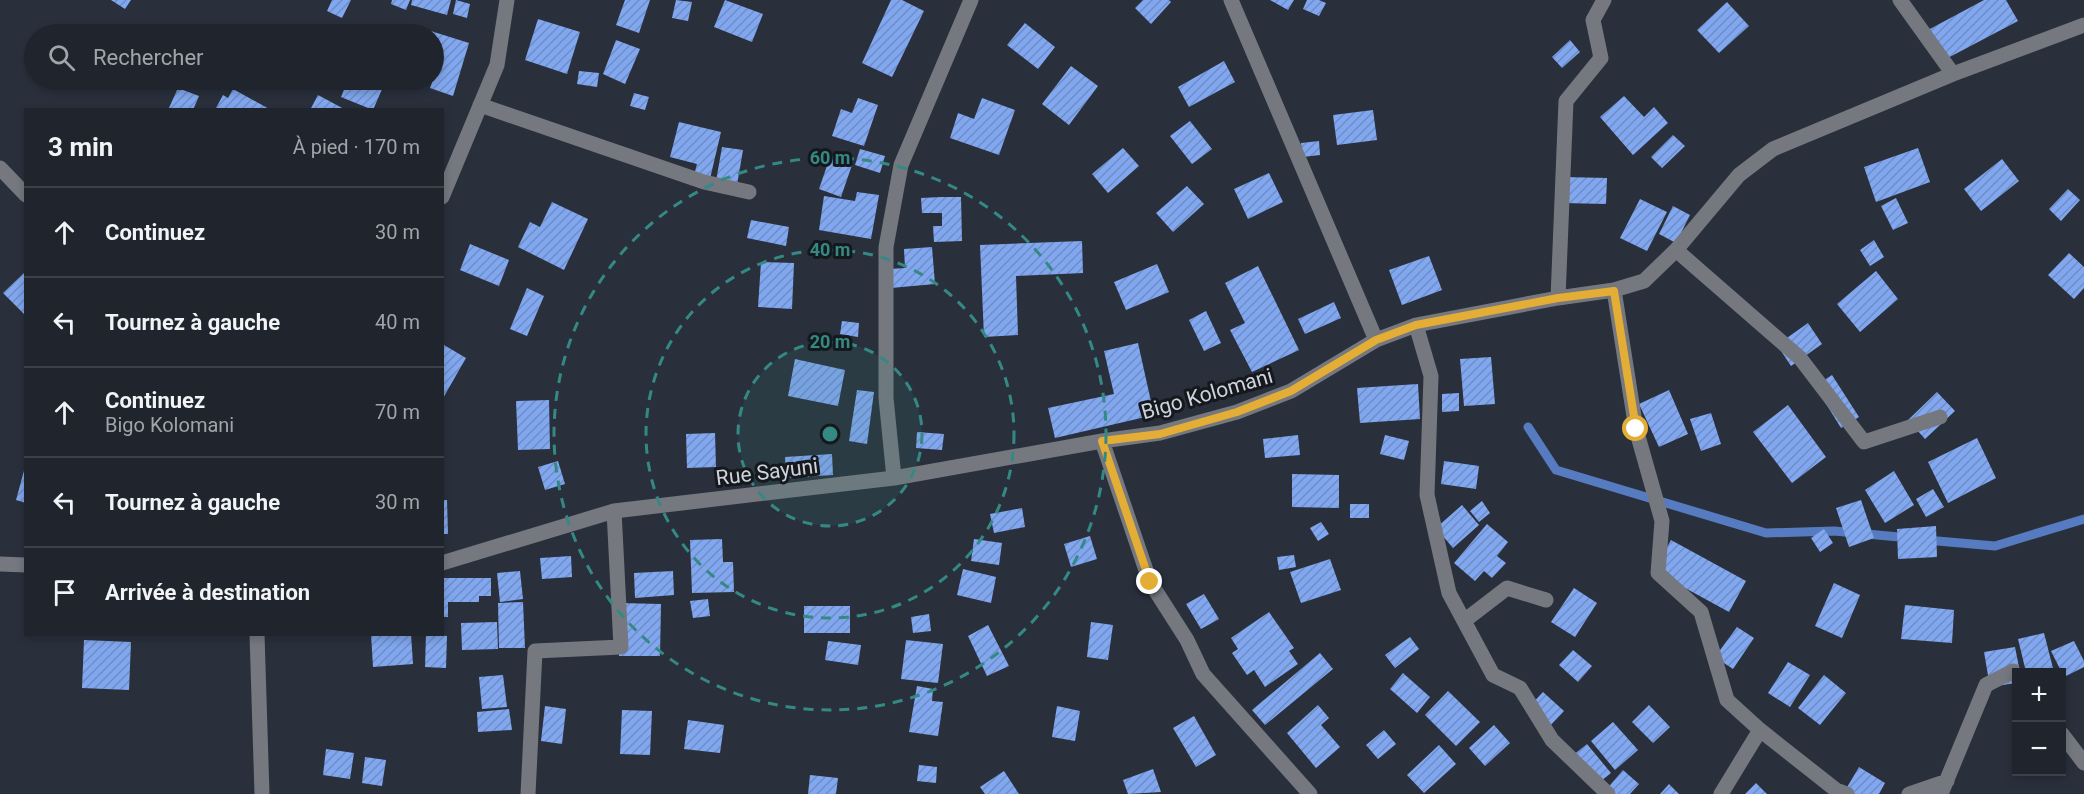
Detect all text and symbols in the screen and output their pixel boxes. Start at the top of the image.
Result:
search box [24,24,444,90]
icon: search [45,41,78,74]
text: Rechercher [93,45,204,70]
text: 3 min [48,132,113,162]
text: À pied · 170 m [293,135,420,159]
text: 60 m [810,147,850,168]
icon: ahead [48,216,81,249]
text: Continuez [105,220,205,245]
text: 30 m [375,220,420,244]
text: 40 m [810,239,850,260]
icon: left [48,306,81,339]
text: Tournez à gauche [105,310,280,335]
text: 40 m [375,310,420,334]
text: 20 m [810,331,850,352]
street label: Bigo Kolomani [1138,364,1276,424]
text: Continuez [105,388,205,413]
icon: ahead [48,396,81,429]
text: 70 m [375,400,420,424]
text: Bigo Kolomani [105,413,234,437]
route start [1622,415,1648,441]
centre of rings [820,424,840,444]
street label: Rue Sayuni [715,454,819,490]
icon: left [48,486,81,519]
text: Tournez à gauche [105,490,280,515]
text: 30 m [375,490,420,514]
route end [1136,568,1162,594]
icon: arrive [48,576,81,609]
text: Arrivée à destination [105,580,310,605]
map controls [2012,668,2066,776]
button: + [2012,668,2066,722]
button: − [2012,722,2066,776]

